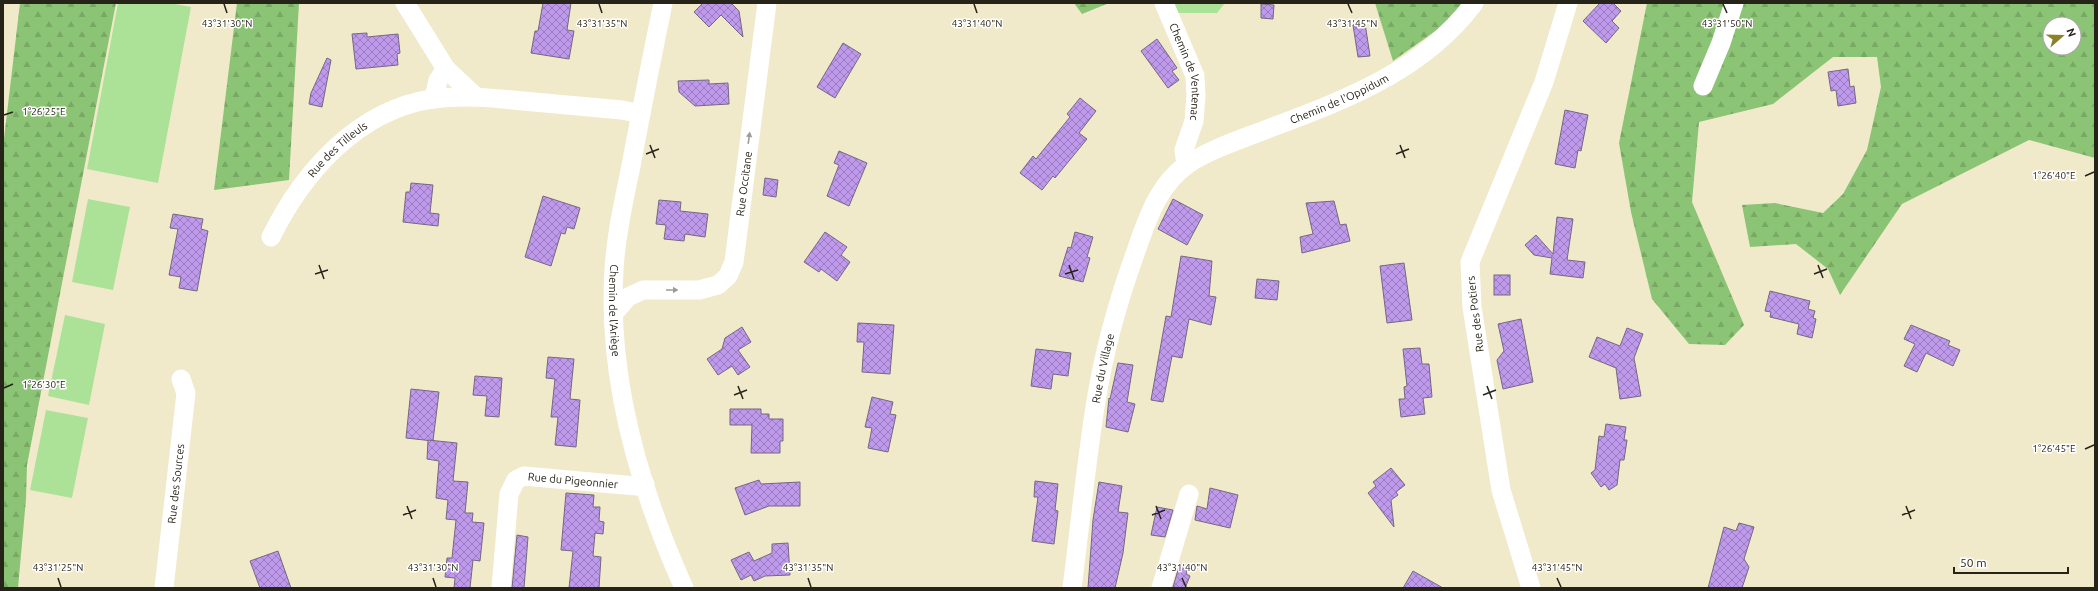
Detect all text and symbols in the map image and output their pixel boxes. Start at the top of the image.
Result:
north arrow [2042,16,2082,56]
text: 43°31'30"N [202,18,252,29]
text: 43°31'35"N [577,18,627,29]
text: 43°31'40"N [952,18,1002,29]
text: 43°31'45"N [1327,18,1377,29]
text: 43°31'50"N [1702,18,1752,29]
street label: Chemin de Ventenac [1167,21,1202,121]
text: N [2064,27,2078,38]
street label: Chemin de l'Oppidum [1288,72,1391,126]
text: 1°26'25"E [22,106,66,117]
street label: Rue des Tilleuls [305,119,370,179]
one-way arrow [746,132,752,144]
street label: Rue Occitane [734,151,754,217]
text: 1°26'40"E [2032,170,2076,181]
street label: Chemin de l'Ariège [607,264,622,357]
street label: Rue des Potiers [1464,275,1486,353]
one-way arrow [666,287,679,293]
street label: Rue du Village [1090,332,1116,404]
text: 1°26'30"E [22,379,66,390]
street label: Rue des Sources [165,443,186,524]
text: 1°26'45"E [2032,443,2076,454]
street label: Rue du Pigeonnier [527,470,619,490]
scale bar [1954,549,2068,575]
text: 50 m [1960,556,1987,569]
text: 43°31'25"N [33,562,83,573]
text: 43°31'30"N [408,562,458,573]
text: 43°31'35"N [783,562,833,573]
text: 43°31'40"N [1157,562,1207,573]
text: 43°31'45"N [1532,562,1582,573]

